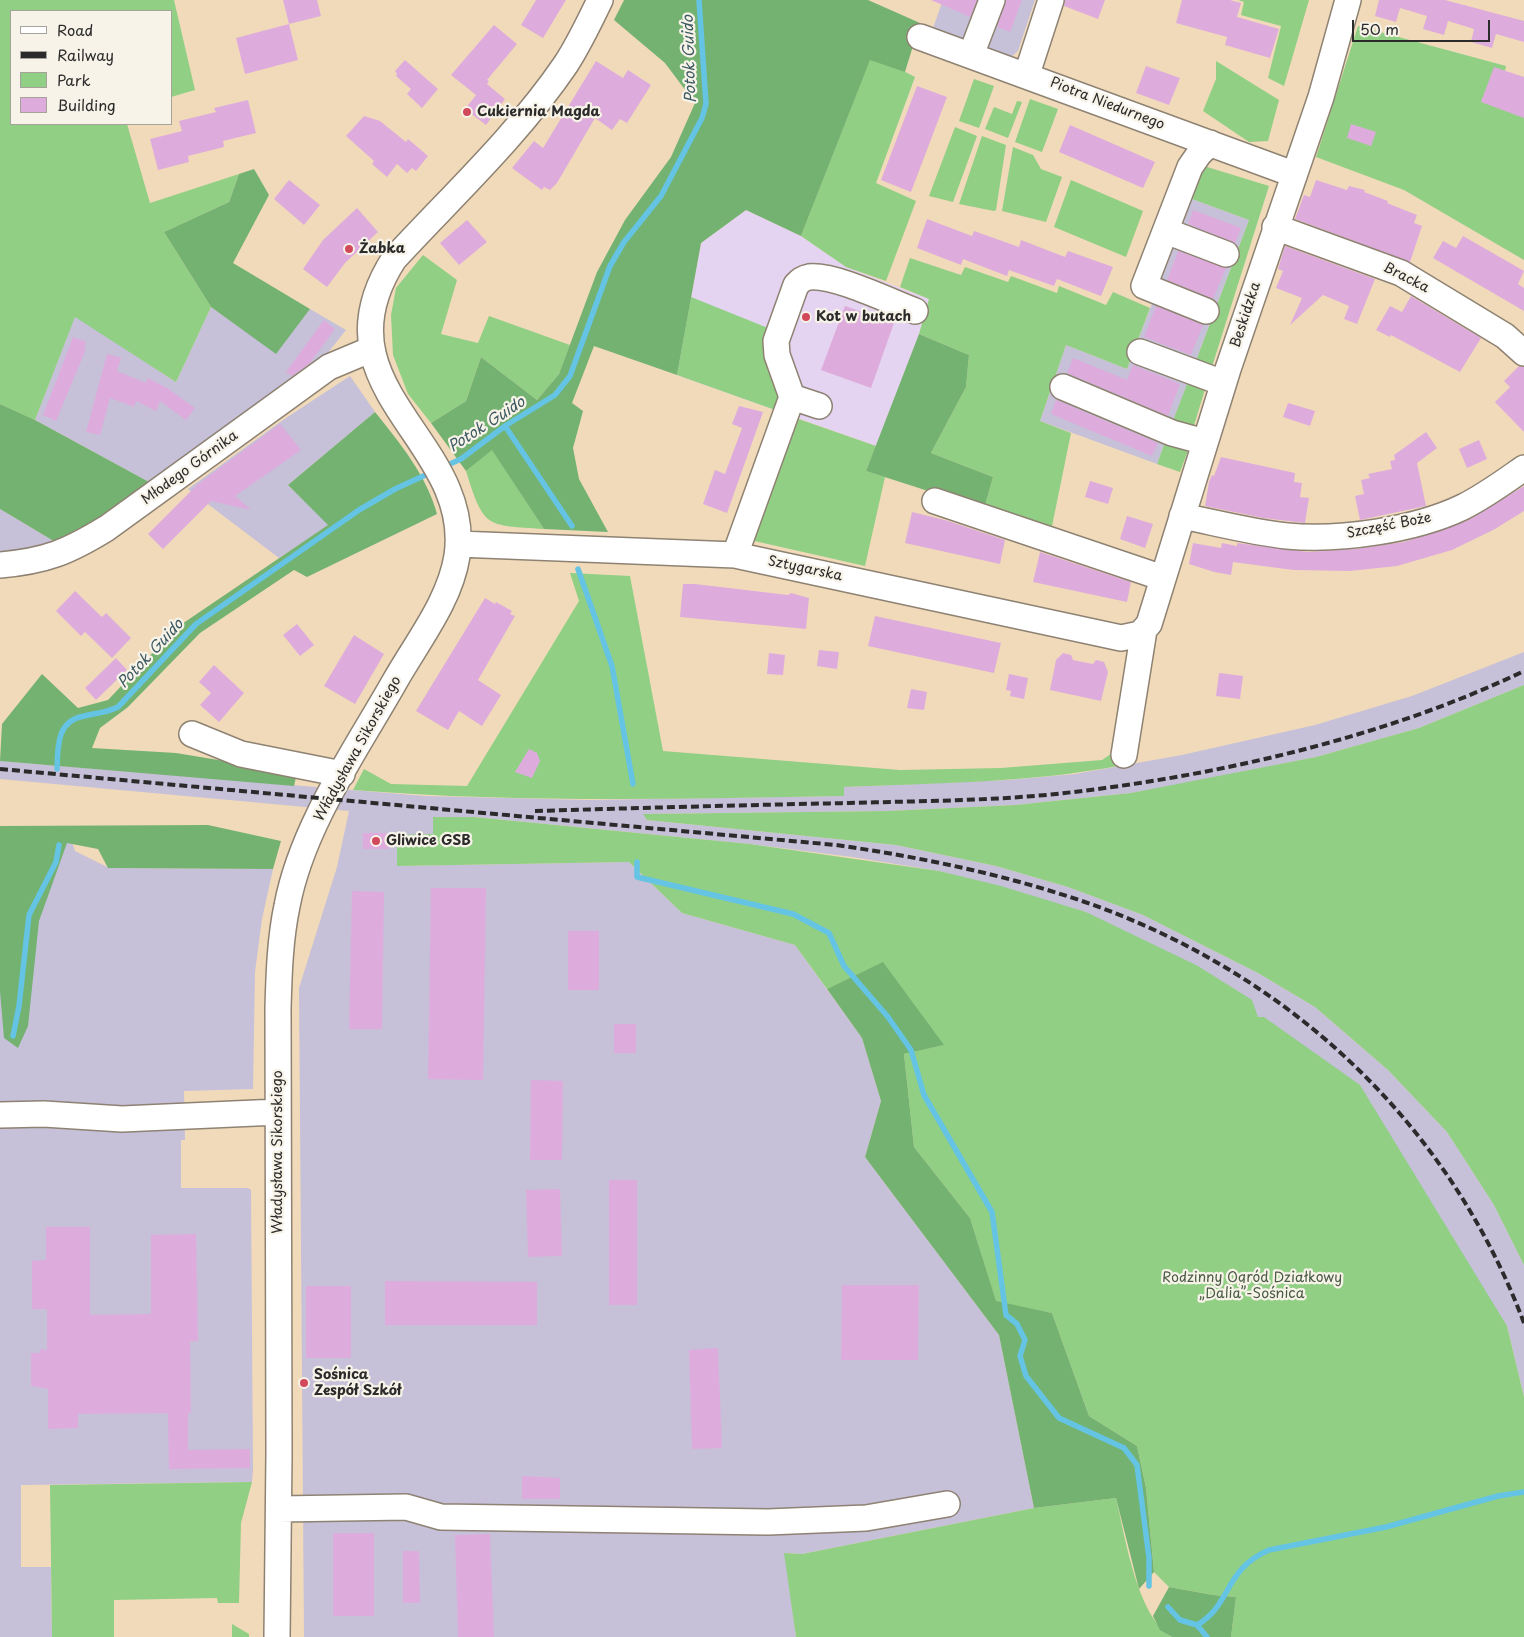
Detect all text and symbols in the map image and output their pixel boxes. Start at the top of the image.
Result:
legend [10,10,172,125]
scale bar [1354,10,1492,42]
water label: Potok Guido [679,15,701,103]
text: 50 m [1360,17,1399,40]
text: Road [57,18,93,41]
text: Railway [57,43,114,66]
text: Park [57,68,91,91]
street label: Piotra Niedurnego [1047,74,1167,134]
text: Building [57,93,116,116]
place label: Cukiernia Magda [477,104,600,120]
marker: Cukiernia Magda [461,106,473,118]
place label: Żabka [359,241,405,257]
marker: Żabka [343,243,355,255]
street label: Bracka [1380,259,1432,297]
street label: Beskidzka [1227,280,1265,350]
place label: Kot w butach [816,309,911,325]
marker: Kot w butach [800,311,812,323]
water label: Potok Guido [445,394,529,456]
street label: Młodego Górnika [139,427,241,509]
street label: Szczęść Boże [1345,510,1433,542]
street label: Sztygarska [766,553,844,585]
water label: Potok Guido [115,616,187,692]
street label: Władysława Sikorskiego [311,673,405,825]
place label: Gliwice GSB [386,833,471,849]
marker: Gliwice GSB [370,835,382,847]
street label: Władysława Sikorskiego [270,1070,286,1234]
park label: Rodzinny Ogród Działkowy „Dalia”-Sośnica [1162,1270,1342,1302]
place label: Sośnica Zespół Szkół [314,1367,401,1400]
marker: Sośnica Zespół Szkół [298,1377,310,1389]

